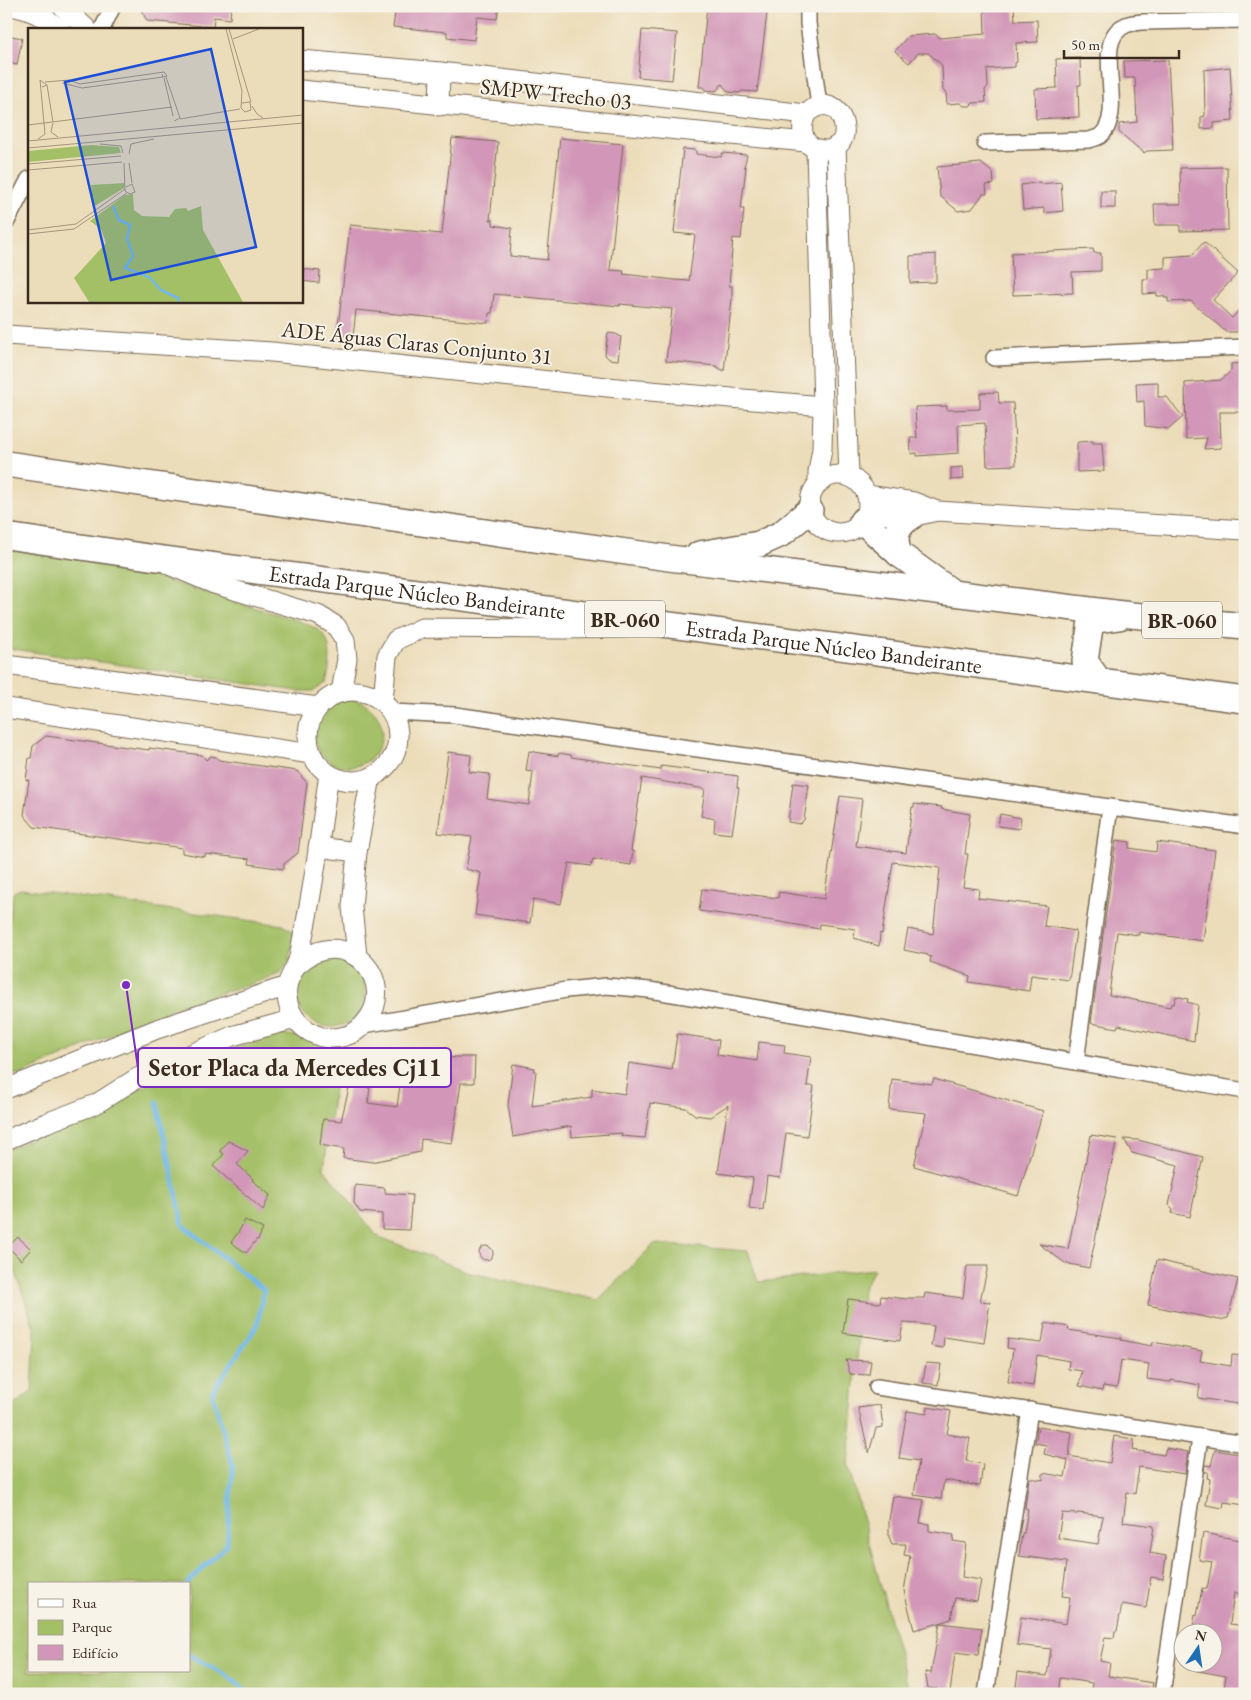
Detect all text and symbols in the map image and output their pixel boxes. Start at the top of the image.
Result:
inset map [28,28,302,302]
scale bar [1064,28,1178,60]
text: 50 m [1071,35,1100,54]
street label: SMPW Trecho 03 [479,72,633,116]
street label: ADE Águas Claras Conjunto 31 [279,314,554,372]
street label: Estrada Parque Núcleo Bandeirante [267,558,568,626]
road number: BR-060 [585,600,665,638]
road number: BR-060 [1142,602,1222,638]
street label: Estrada Parque Núcleo Bandeirante [684,613,984,680]
callout: Setor Placa da Mercedes Cj11 [138,1048,451,1087]
text: Setor Placa da Mercedes Cj11 [149,1052,441,1084]
legend [28,1582,190,1672]
text: Rua [72,1593,97,1612]
text: Parque [72,1617,112,1636]
north arrow [1174,1622,1224,1672]
text: N [1193,1625,1209,1646]
text: Edifício [72,1643,118,1662]

